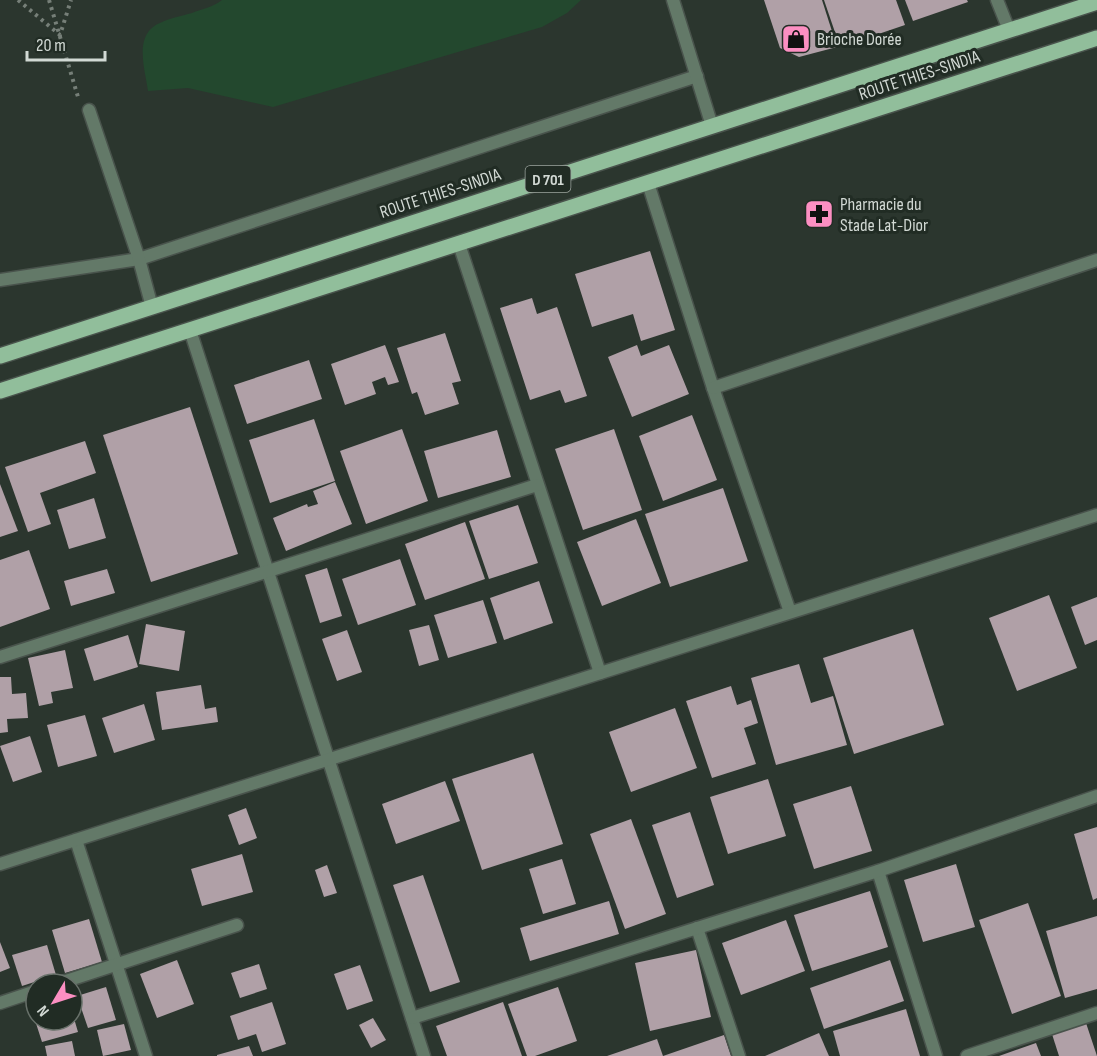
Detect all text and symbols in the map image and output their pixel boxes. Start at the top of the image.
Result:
shop icon: Brioche Dorée [780,23,812,55]
scale bar [27,24,105,62]
place label: Brioche Dorée [817,29,902,50]
text: 20 m [36,35,66,56]
street label: ROUTE THIES-SINDIA [856,46,983,105]
street label: ROUTE THIES-SINDIA [377,164,504,223]
road number: D 701 [526,166,570,192]
place label: Pharmacie du Stade Lat-Dior [840,194,928,236]
pharmacy icon: Pharmacie du Stade Lat-Dior [803,198,835,230]
north arrow [24,972,84,1032]
text: N [33,1001,54,1020]

